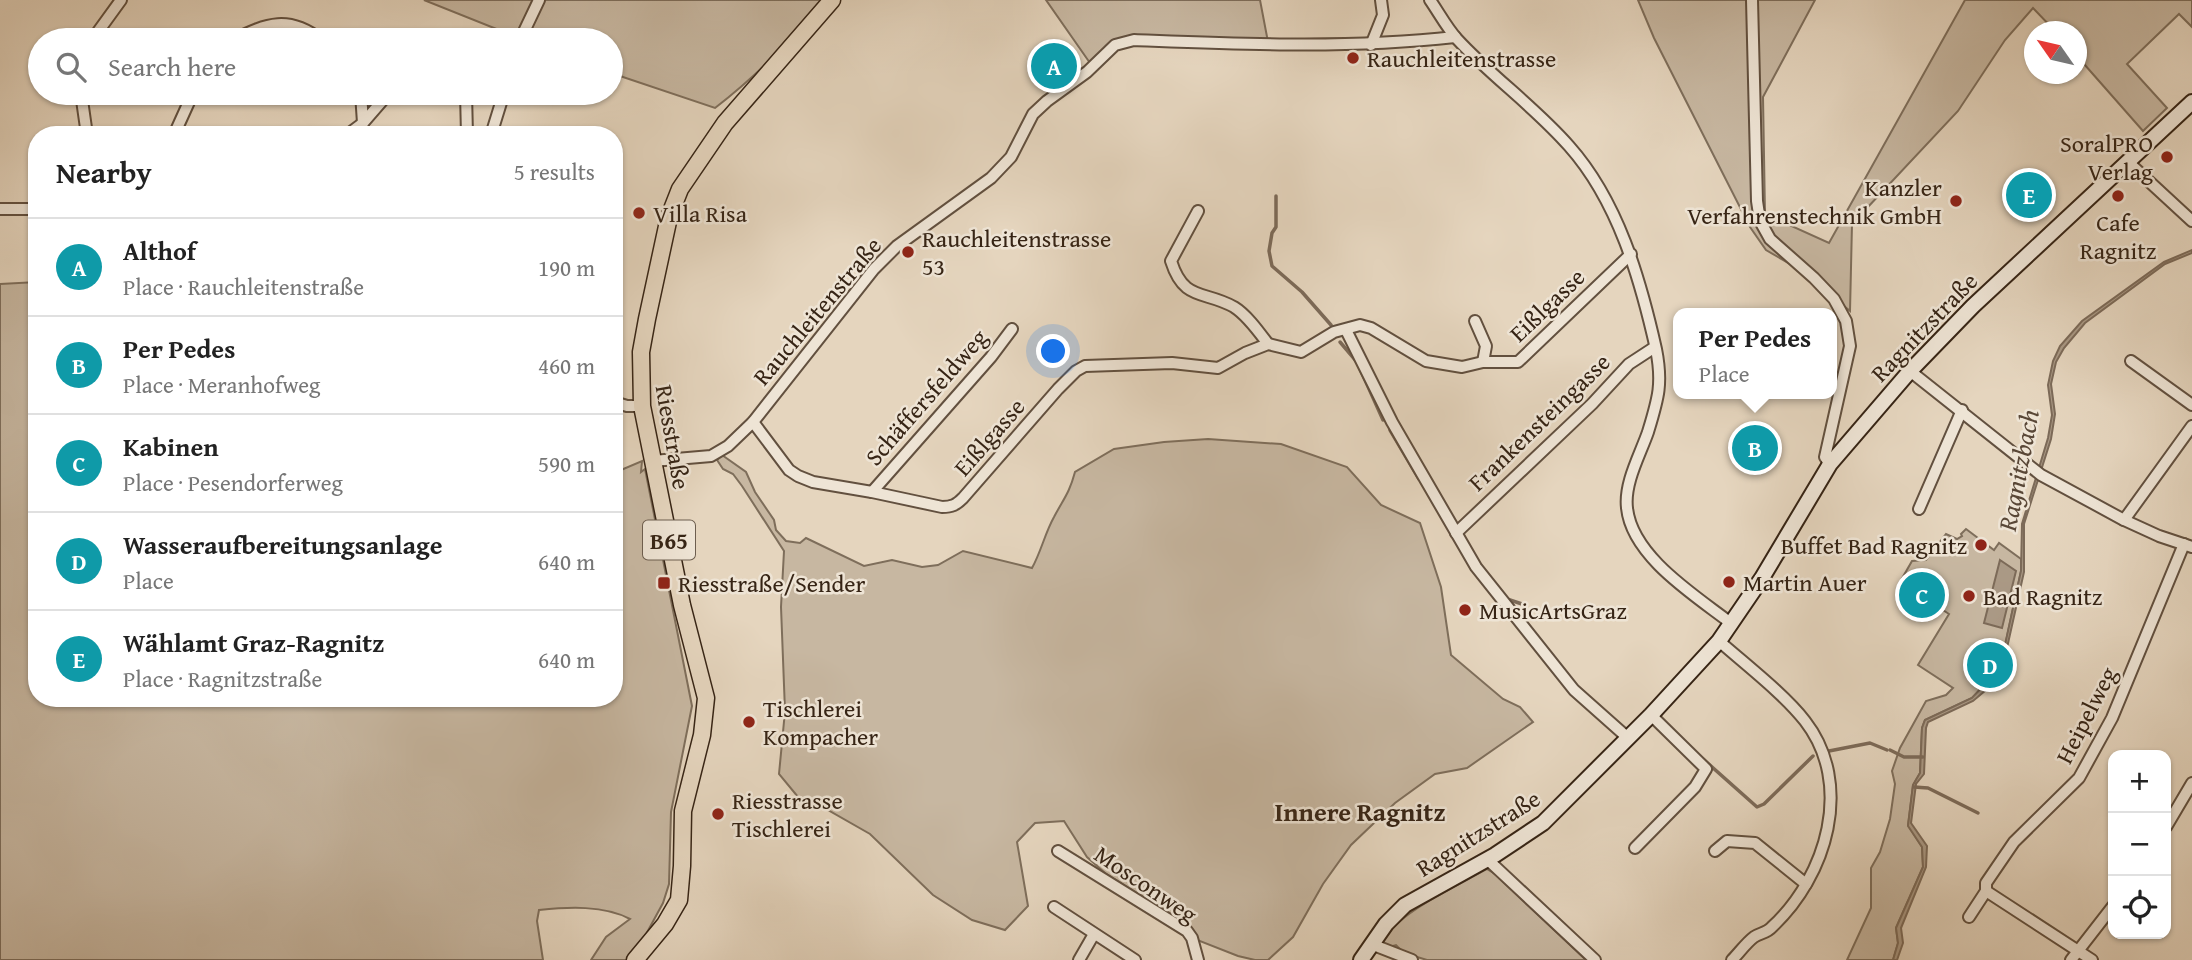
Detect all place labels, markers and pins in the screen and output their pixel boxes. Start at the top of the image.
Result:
pin: A [1031,40,1077,92]
place label: Rauchleitenstrasse [1367,41,1556,76]
marker: Rauchleitenstrasse [1345,50,1361,66]
place label: SoralPRO Verlag [2060,126,2153,189]
marker: SoralPRO Verlag [2159,149,2175,165]
pin: E [2006,169,2052,221]
place label: Kanzler Verfahrenstechnik GmbH [1687,170,1942,233]
marker: Cafe Ragnitz [2110,188,2126,204]
marker: Kanzler Verfahrenstechnik GmbH [1948,193,1964,209]
place label: Villa Risa [653,196,748,231]
marker: Villa Risa [631,205,647,221]
place label: Cafe Ragnitz [2080,205,2156,268]
place label: Rauchleitenstrasse 53 [922,221,1111,284]
marker: Rauchleitenstrasse 53 [900,244,916,260]
pin: B [1732,422,1778,474]
place label: Buffet Bad Ragnitz [1781,528,1967,563]
marker: Buffet Bad Ragnitz [1973,537,1989,553]
place label: Martin Auer [1743,565,1867,600]
place label: Riesstraße/Sender [678,566,866,601]
pin: C [1899,569,1945,621]
marker: Martin Auer [1721,574,1737,590]
marker: Riesstraße/Sender [656,575,672,591]
place label: Bad Ragnitz [1983,579,2102,614]
marker: Bad Ragnitz [1961,588,1977,604]
place label: MusicArtsGraz [1479,593,1627,628]
marker: MusicArtsGraz [1457,602,1473,618]
pin: D [1967,639,2013,691]
place label: Tischlerei Kompacher [763,691,878,754]
marker: Tischlerei Kompacher [741,714,757,730]
place label: Riesstrasse Tischlerei [732,783,843,846]
marker: Riesstrasse Tischlerei [710,806,726,822]

